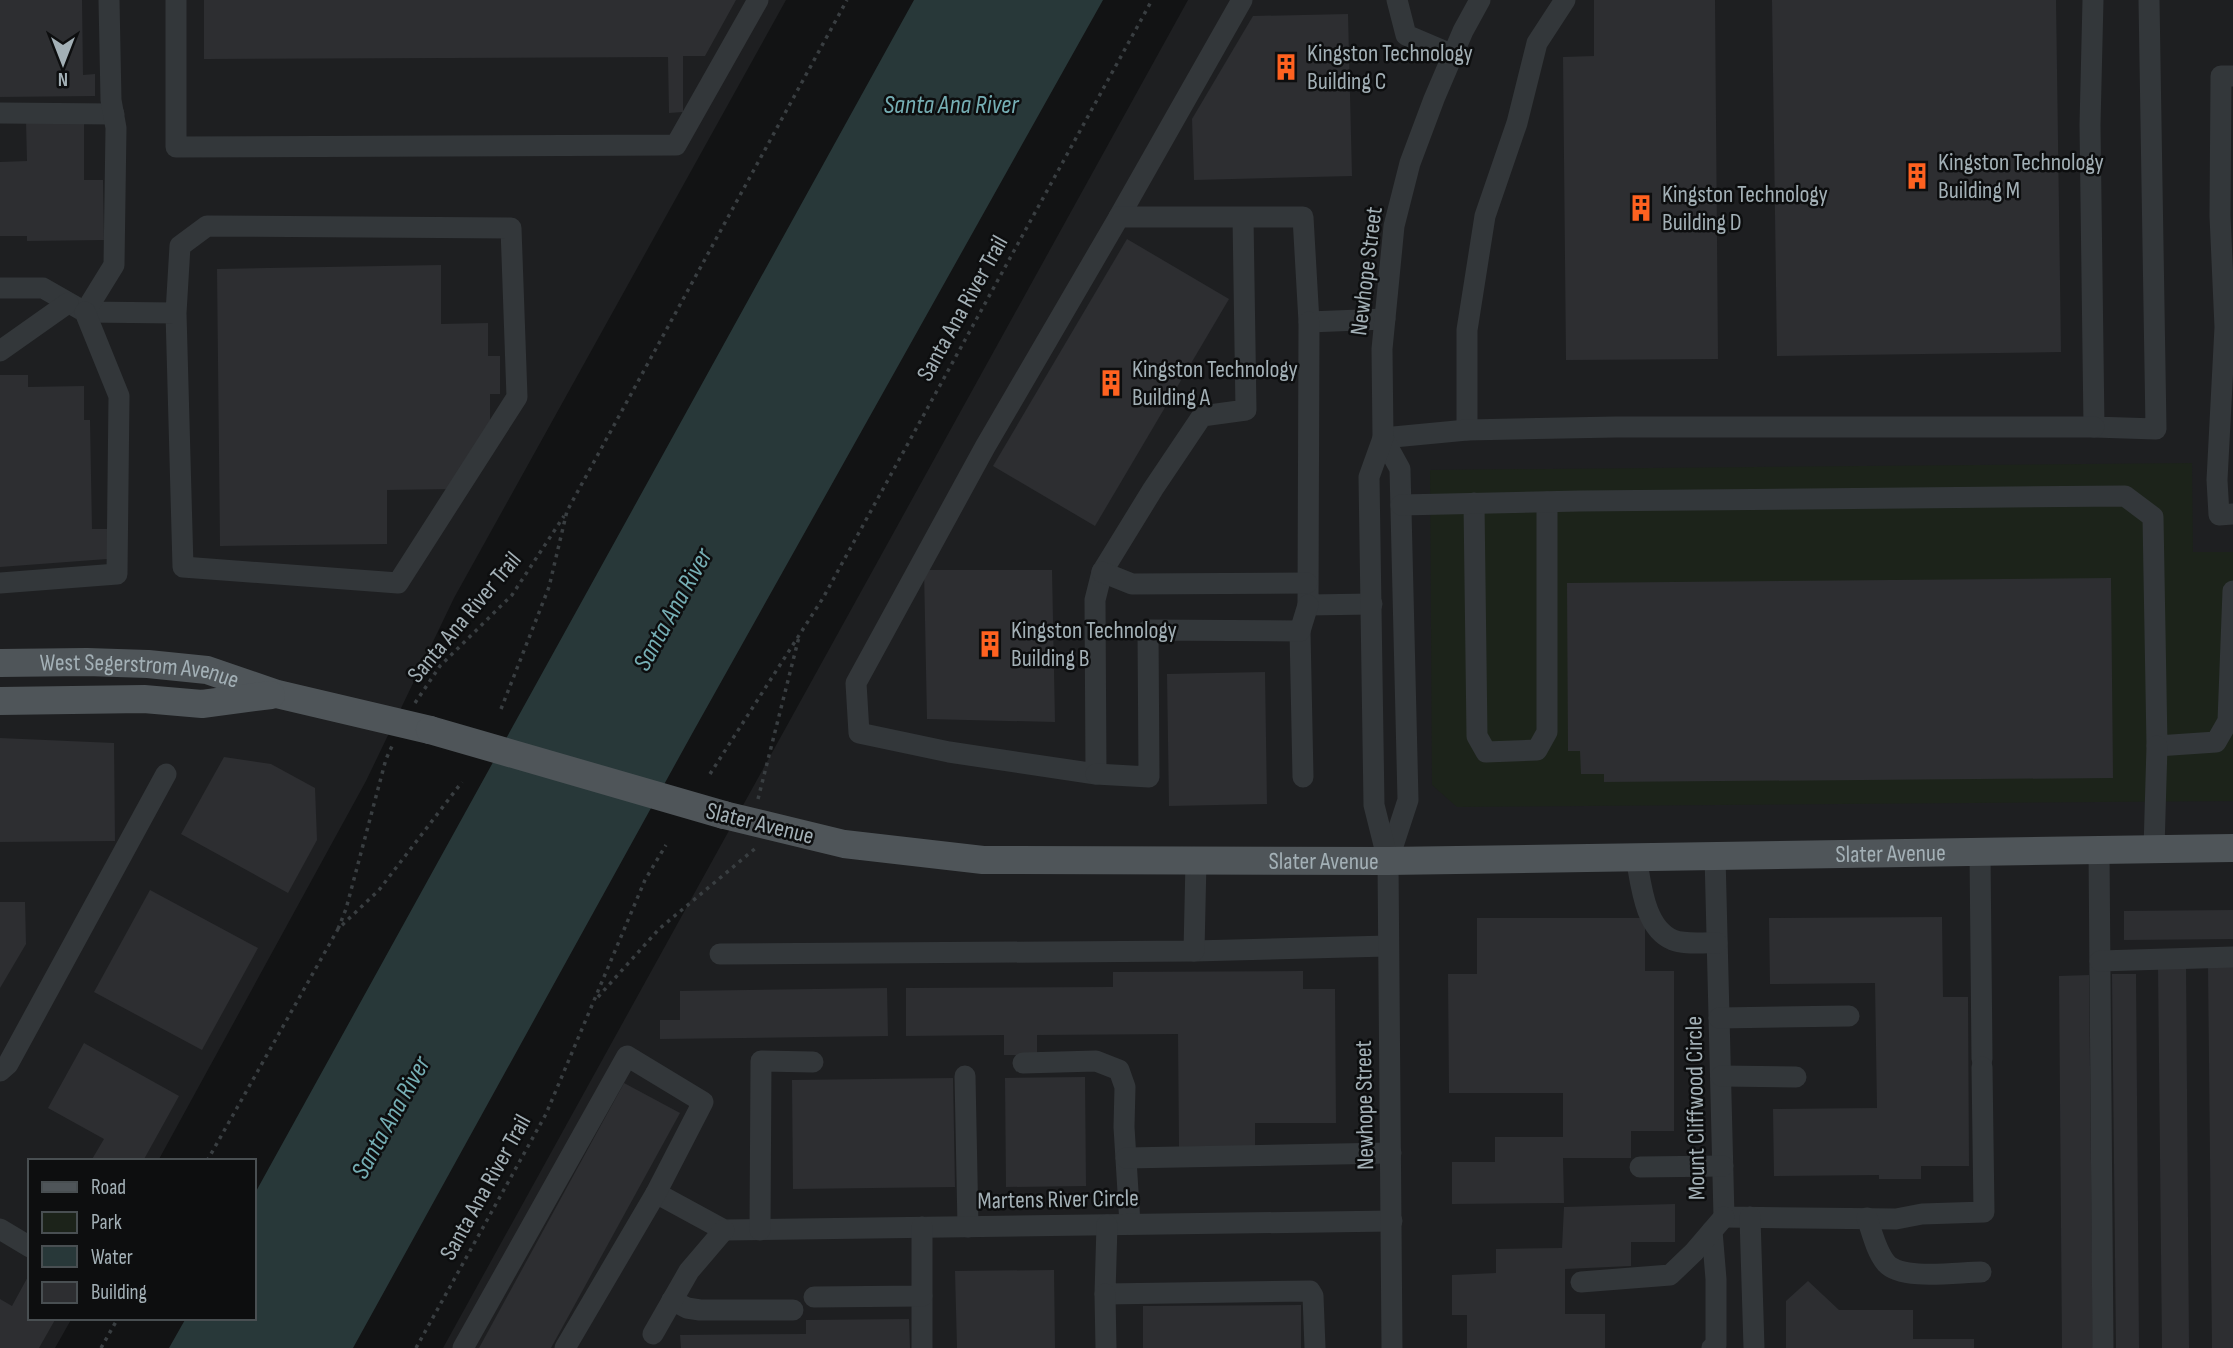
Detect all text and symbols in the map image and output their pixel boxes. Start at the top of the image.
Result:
north arrow [28,28,98,98]
place label: Kingston Technology Building C [1307,39,1473,96]
building icon: Kingston Technology Building C [1271,52,1301,82]
text: N [58,67,68,90]
water label: Santa Ana River [883,90,1020,121]
place label: Kingston Technology Building M [1938,148,2104,205]
building icon: Kingston Technology Building M [1902,161,1932,191]
place label: Kingston Technology Building D [1662,180,1828,237]
building icon: Kingston Technology Building D [1626,193,1656,223]
street label: Newhope Street [1344,205,1389,337]
street label: Santa Ana River Trail [911,230,1014,386]
place label: Kingston Technology Building A [1132,355,1298,412]
building icon: Kingston Technology Building A [1096,368,1126,398]
water label: Santa Ana River [627,542,720,676]
street label: Santa Ana River Trail [401,546,528,689]
place label: Kingston Technology Building B [1011,616,1177,673]
building icon: Kingston Technology Building B [975,629,1005,659]
street label: West Segerstrom Avenue [39,648,243,695]
street label: Slater Avenue [703,796,817,851]
street label: Slater Avenue [1835,838,1946,869]
street label: Slater Avenue [1268,847,1379,876]
street label: Mount Cliffwood Circle [1679,1016,1712,1200]
street label: Newhope Street [1349,1040,1380,1170]
water label: Santa Ana River [345,1050,438,1184]
street label: Santa Ana River Trail [434,1109,537,1265]
legend [28,1159,256,1320]
text: Road [91,1175,126,1200]
street label: Martens River Circle [977,1184,1139,1215]
text: Park [91,1210,122,1235]
text: Water [91,1245,133,1270]
text: Building [91,1280,147,1305]

